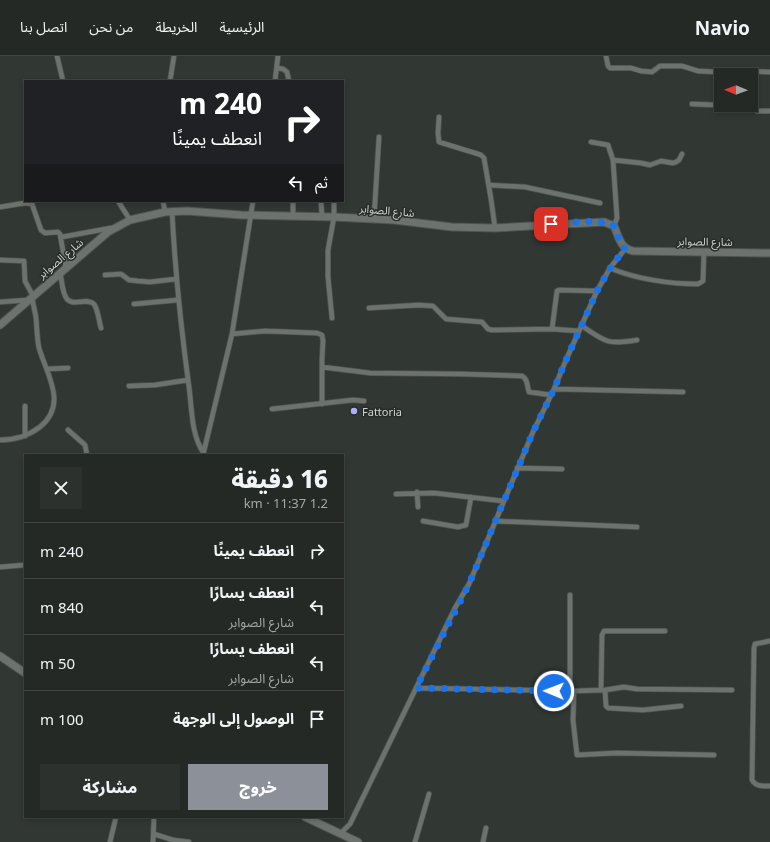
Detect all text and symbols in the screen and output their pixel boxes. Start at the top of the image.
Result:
text: Navio [695,15,750,41]
text: اتصل بنا [20,17,67,36]
text: من نحن [89,17,133,36]
text: الخريطة [155,17,197,36]
text: الرئيسية [219,17,264,36]
north arrow [714,68,758,112]
map controls [714,68,758,112]
text: 240 m [179,84,262,122]
icon: right [276,96,328,148]
text: انعطف يمينًا [172,126,262,150]
icon: left [285,172,307,194]
text: ثم [315,172,328,192]
street label: شارع الصوابر [358,200,416,221]
pin [534,207,568,241]
icon: arrive [540,213,562,235]
street label: شارع الصوابر [676,233,733,250]
street label: شارع الصوابر [33,234,87,283]
place label: Fattoria [362,404,402,419]
marker: Fattoria [349,406,359,416]
text: 16 دقيقة [231,462,328,495]
button: close [40,467,82,509]
text: 1.2 km · 11:37 [244,494,328,512]
text: انعطف يمينًا [213,540,294,560]
icon: right [306,540,328,562]
text: 240 m [40,541,84,561]
text: انعطف يسارًا [210,582,294,602]
icon: left [306,596,328,618]
text: 840 m [40,597,84,617]
text: شارع الصوابر [229,613,294,631]
text: انعطف يسارًا [210,638,294,658]
icon: left [306,652,328,674]
text: 50 m [40,653,75,673]
text: شارع الصوابر [229,669,294,687]
position arrow [533,670,575,712]
text: الوصول إلى الوجهة [173,708,294,728]
icon: arrive [306,708,328,730]
text: 100 m [40,709,84,729]
button: مشاركة [40,764,180,810]
button: خروج [188,764,328,810]

